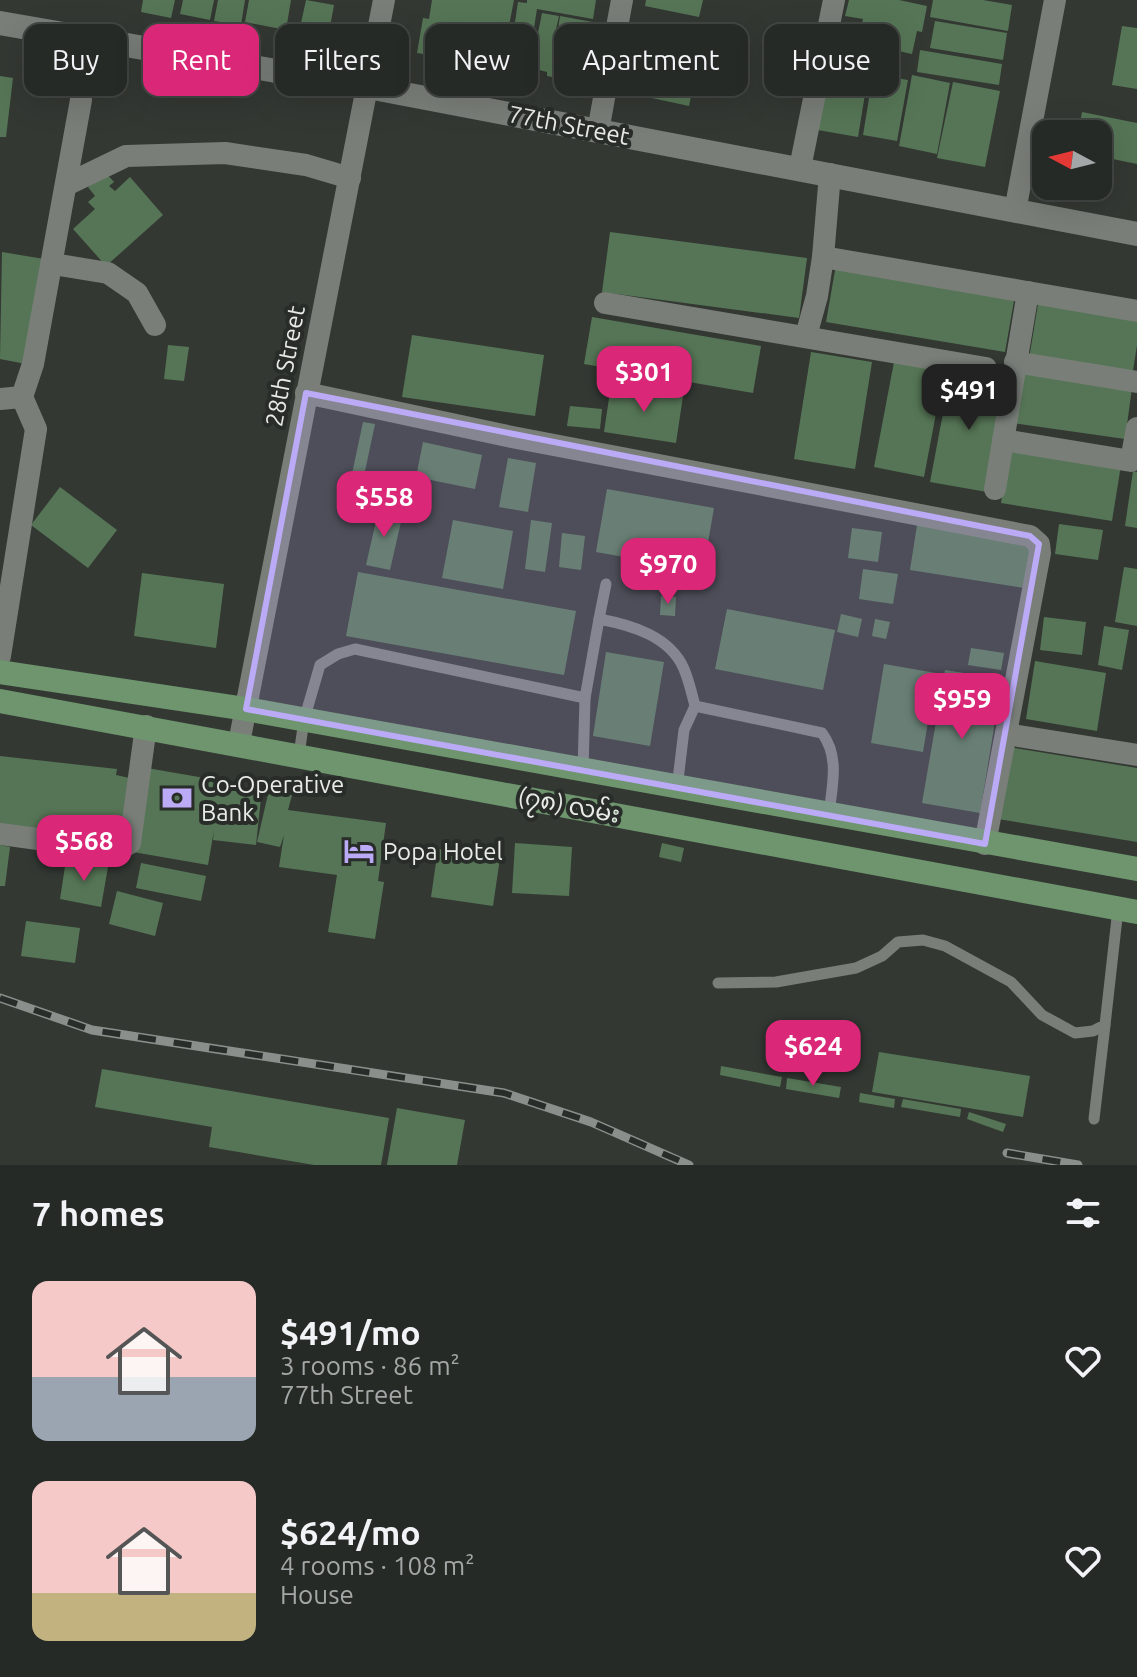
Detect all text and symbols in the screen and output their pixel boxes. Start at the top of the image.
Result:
chip: Buy [24,24,127,96]
chip: Rent [143,24,259,96]
chip: Filters [275,24,409,96]
chip: New [425,24,538,96]
chip: Apartment [554,24,748,96]
chip: House [764,24,899,96]
street label: 77th Street [506,100,632,150]
north arrow [1032,120,1112,200]
map controls [1032,120,1112,200]
street label: 28th Street [260,303,310,429]
pin: $301 [597,346,691,414]
text: $301 [615,357,673,386]
pin: $491 [922,364,1016,432]
text: $491 [940,375,998,404]
pin: $558 [337,471,431,539]
text: $558 [355,482,413,511]
pin: $970 [621,538,715,606]
text: $970 [639,549,697,578]
pin: $959 [915,673,1009,741]
text: $959 [933,684,991,713]
place label: Co-Operative Bank [201,771,344,826]
street label: (၇၈) လမ်း [515,780,623,834]
bank icon: Co-Operative Bank [160,781,194,815]
pin: $568 [37,815,131,883]
text: $568 [55,826,113,855]
hotel icon: Popa Hotel [342,834,376,868]
place label: Popa Hotel [383,838,503,865]
pin: $624 [766,1020,860,1088]
text: $624 [784,1031,842,1060]
icon: filters [1061,1191,1105,1235]
text: 7 homes [32,1194,165,1232]
icon: home [96,1313,192,1409]
text: $491/mo [280,1313,421,1351]
icon: heart [1061,1339,1105,1383]
text: 3 rooms · 86 m² [280,1351,460,1380]
text: 77th Street [280,1380,413,1409]
icon: home [96,1513,192,1609]
text: $624/mo [280,1513,421,1551]
icon: heart [1061,1539,1105,1583]
text: 4 rooms · 108 m² [280,1551,475,1580]
text: House [280,1580,354,1609]

